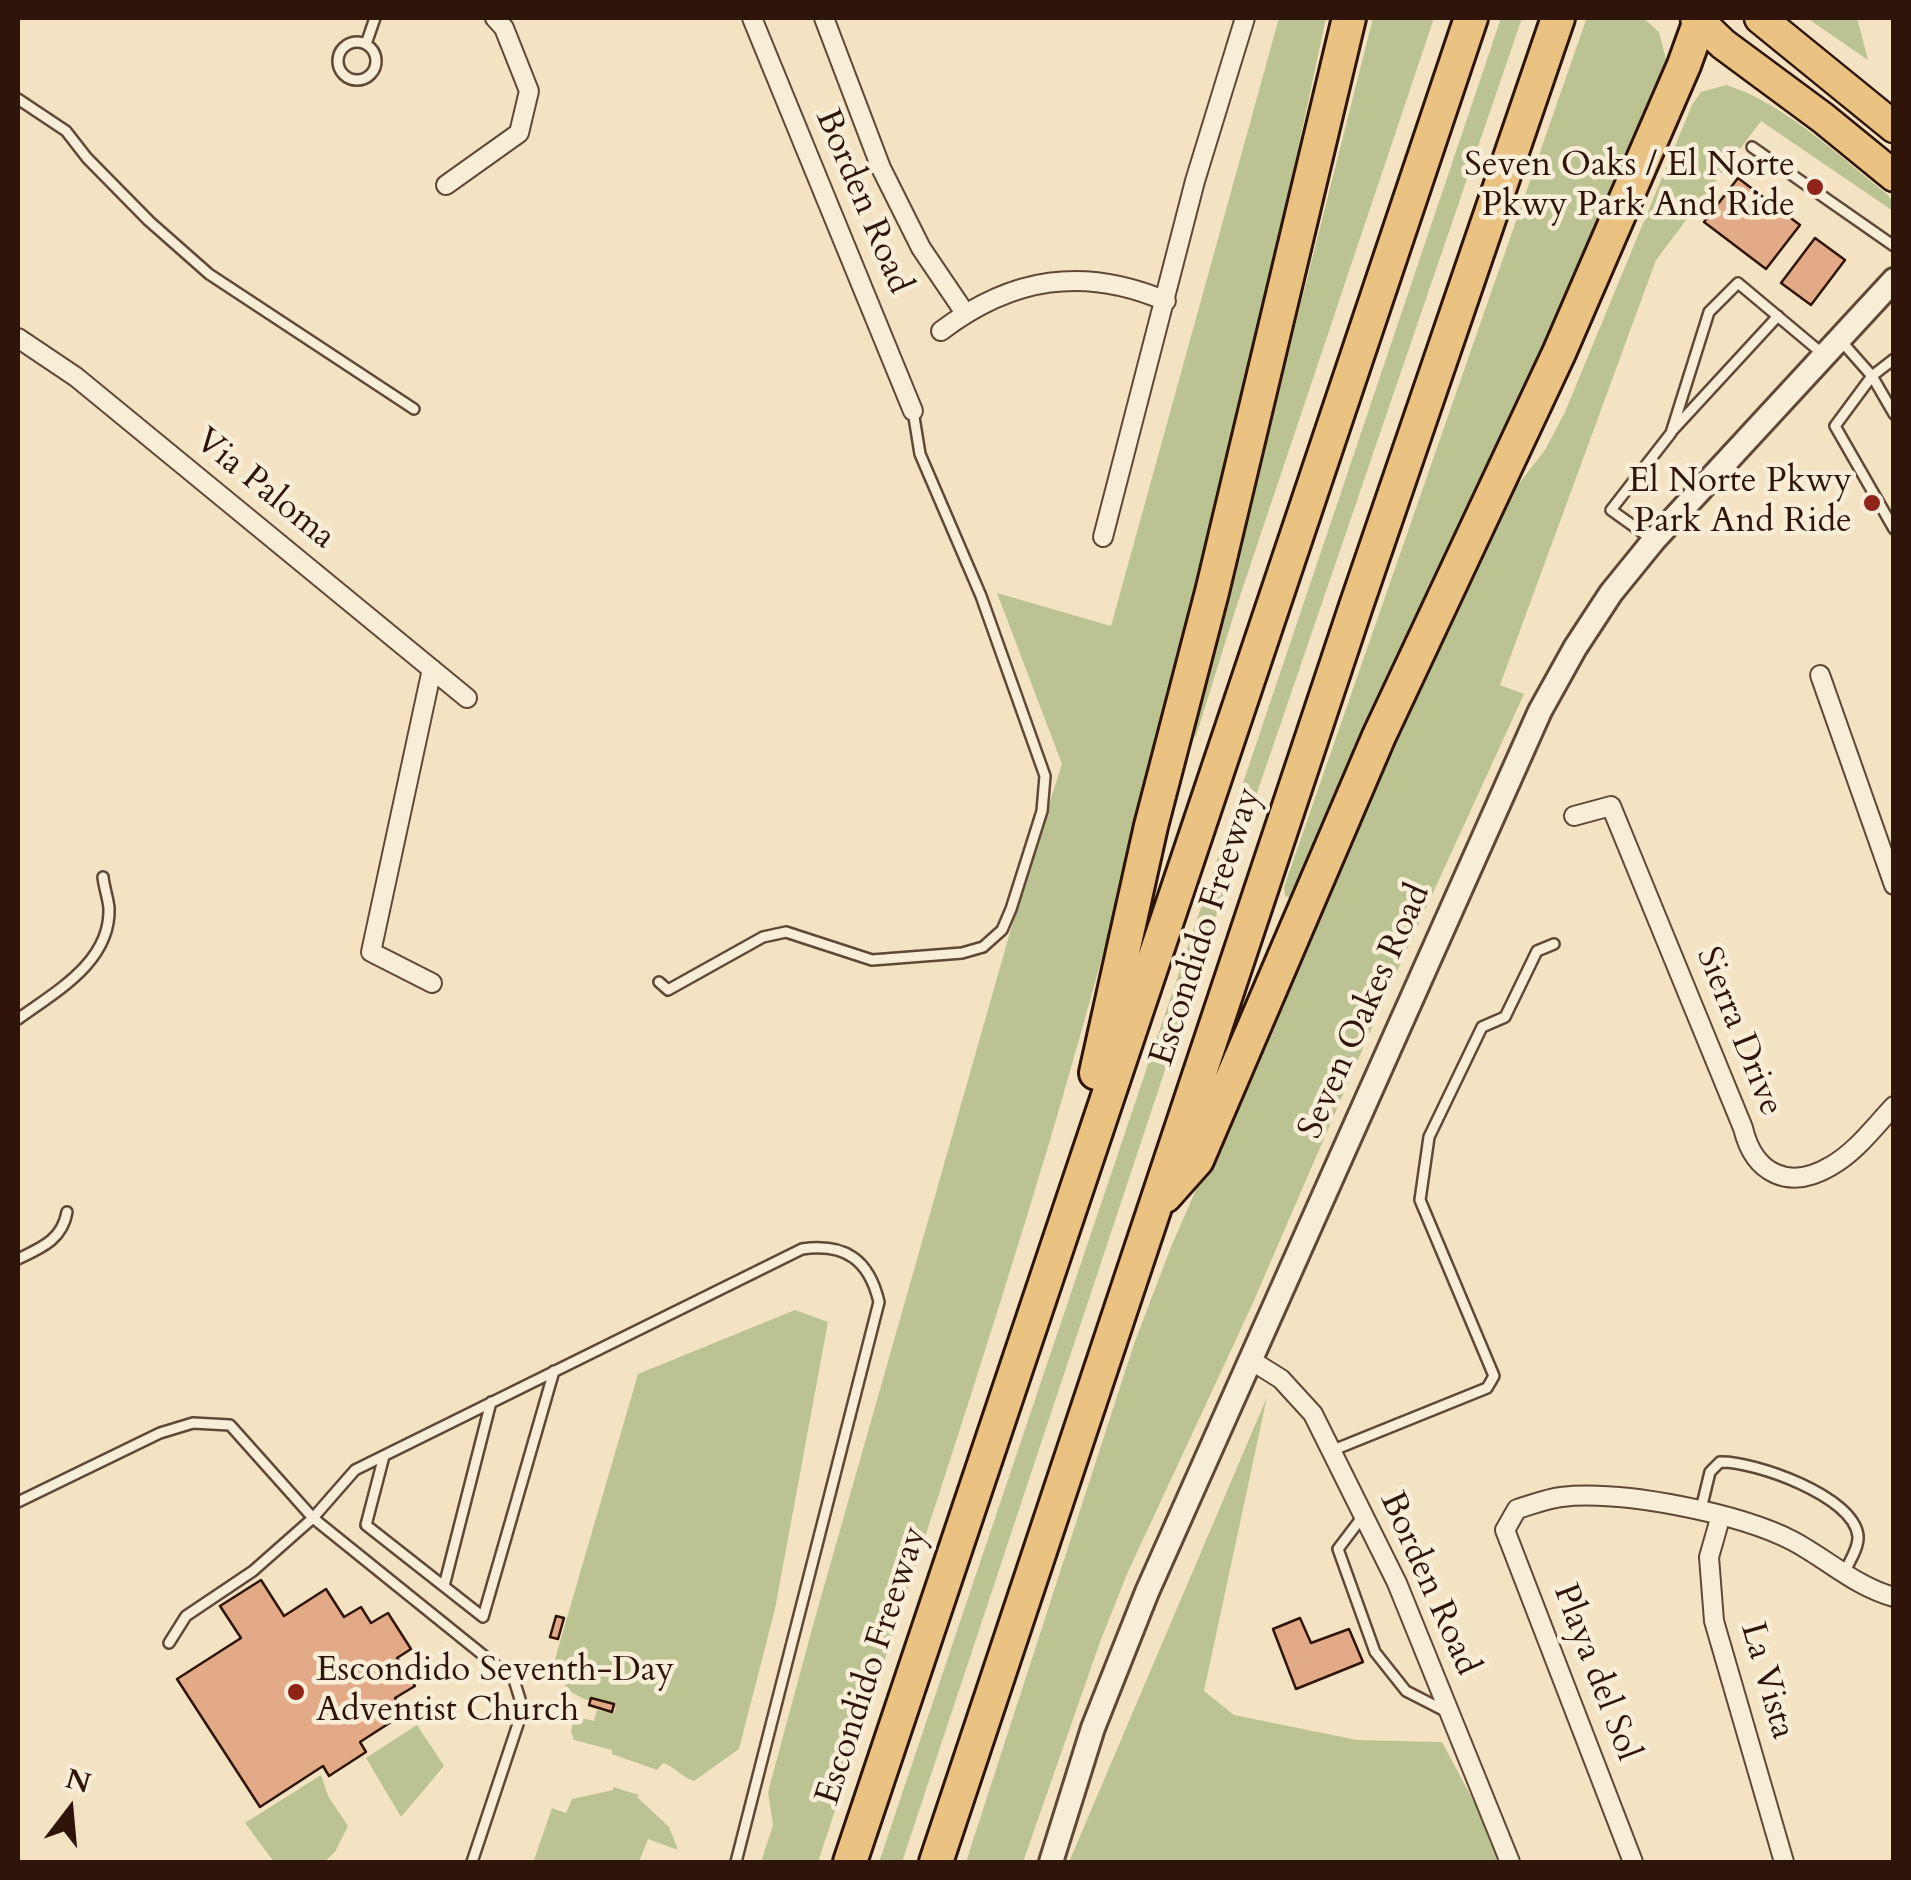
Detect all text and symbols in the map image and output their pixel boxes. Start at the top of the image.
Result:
street label: Borden Road [804,103,920,301]
place label: Seven Oaks / El Norte Pkwy Park And Ride [1464,146,1795,228]
marker: Seven Oaks / El Norte Pkwy Park And Ride [1804,176,1826,198]
street label: Via Paloma [185,421,343,559]
place label: El Norte Pkwy Park And Ride [1628,462,1852,544]
marker: El Norte Pkwy Park And Ride [1861,492,1883,514]
street label: Escondido Freeway [1142,783,1272,1071]
street label: Seven Oakes Road [1291,878,1441,1146]
street label: Sierra Drive [1685,942,1791,1122]
street label: Borden Road [1369,1486,1487,1682]
street label: Escondido Freeway [808,1522,938,1810]
street label: Playa del Sol [1542,1579,1648,1767]
street label: La Vista [1729,1618,1803,1744]
place label: Escondido Seventh-Day Adventist Church [316,1651,674,1733]
marker: Escondido Seventh-Day Adventist Church [285,1681,307,1703]
north arrow [20,1760,120,1860]
text: N [61,1760,95,1803]

